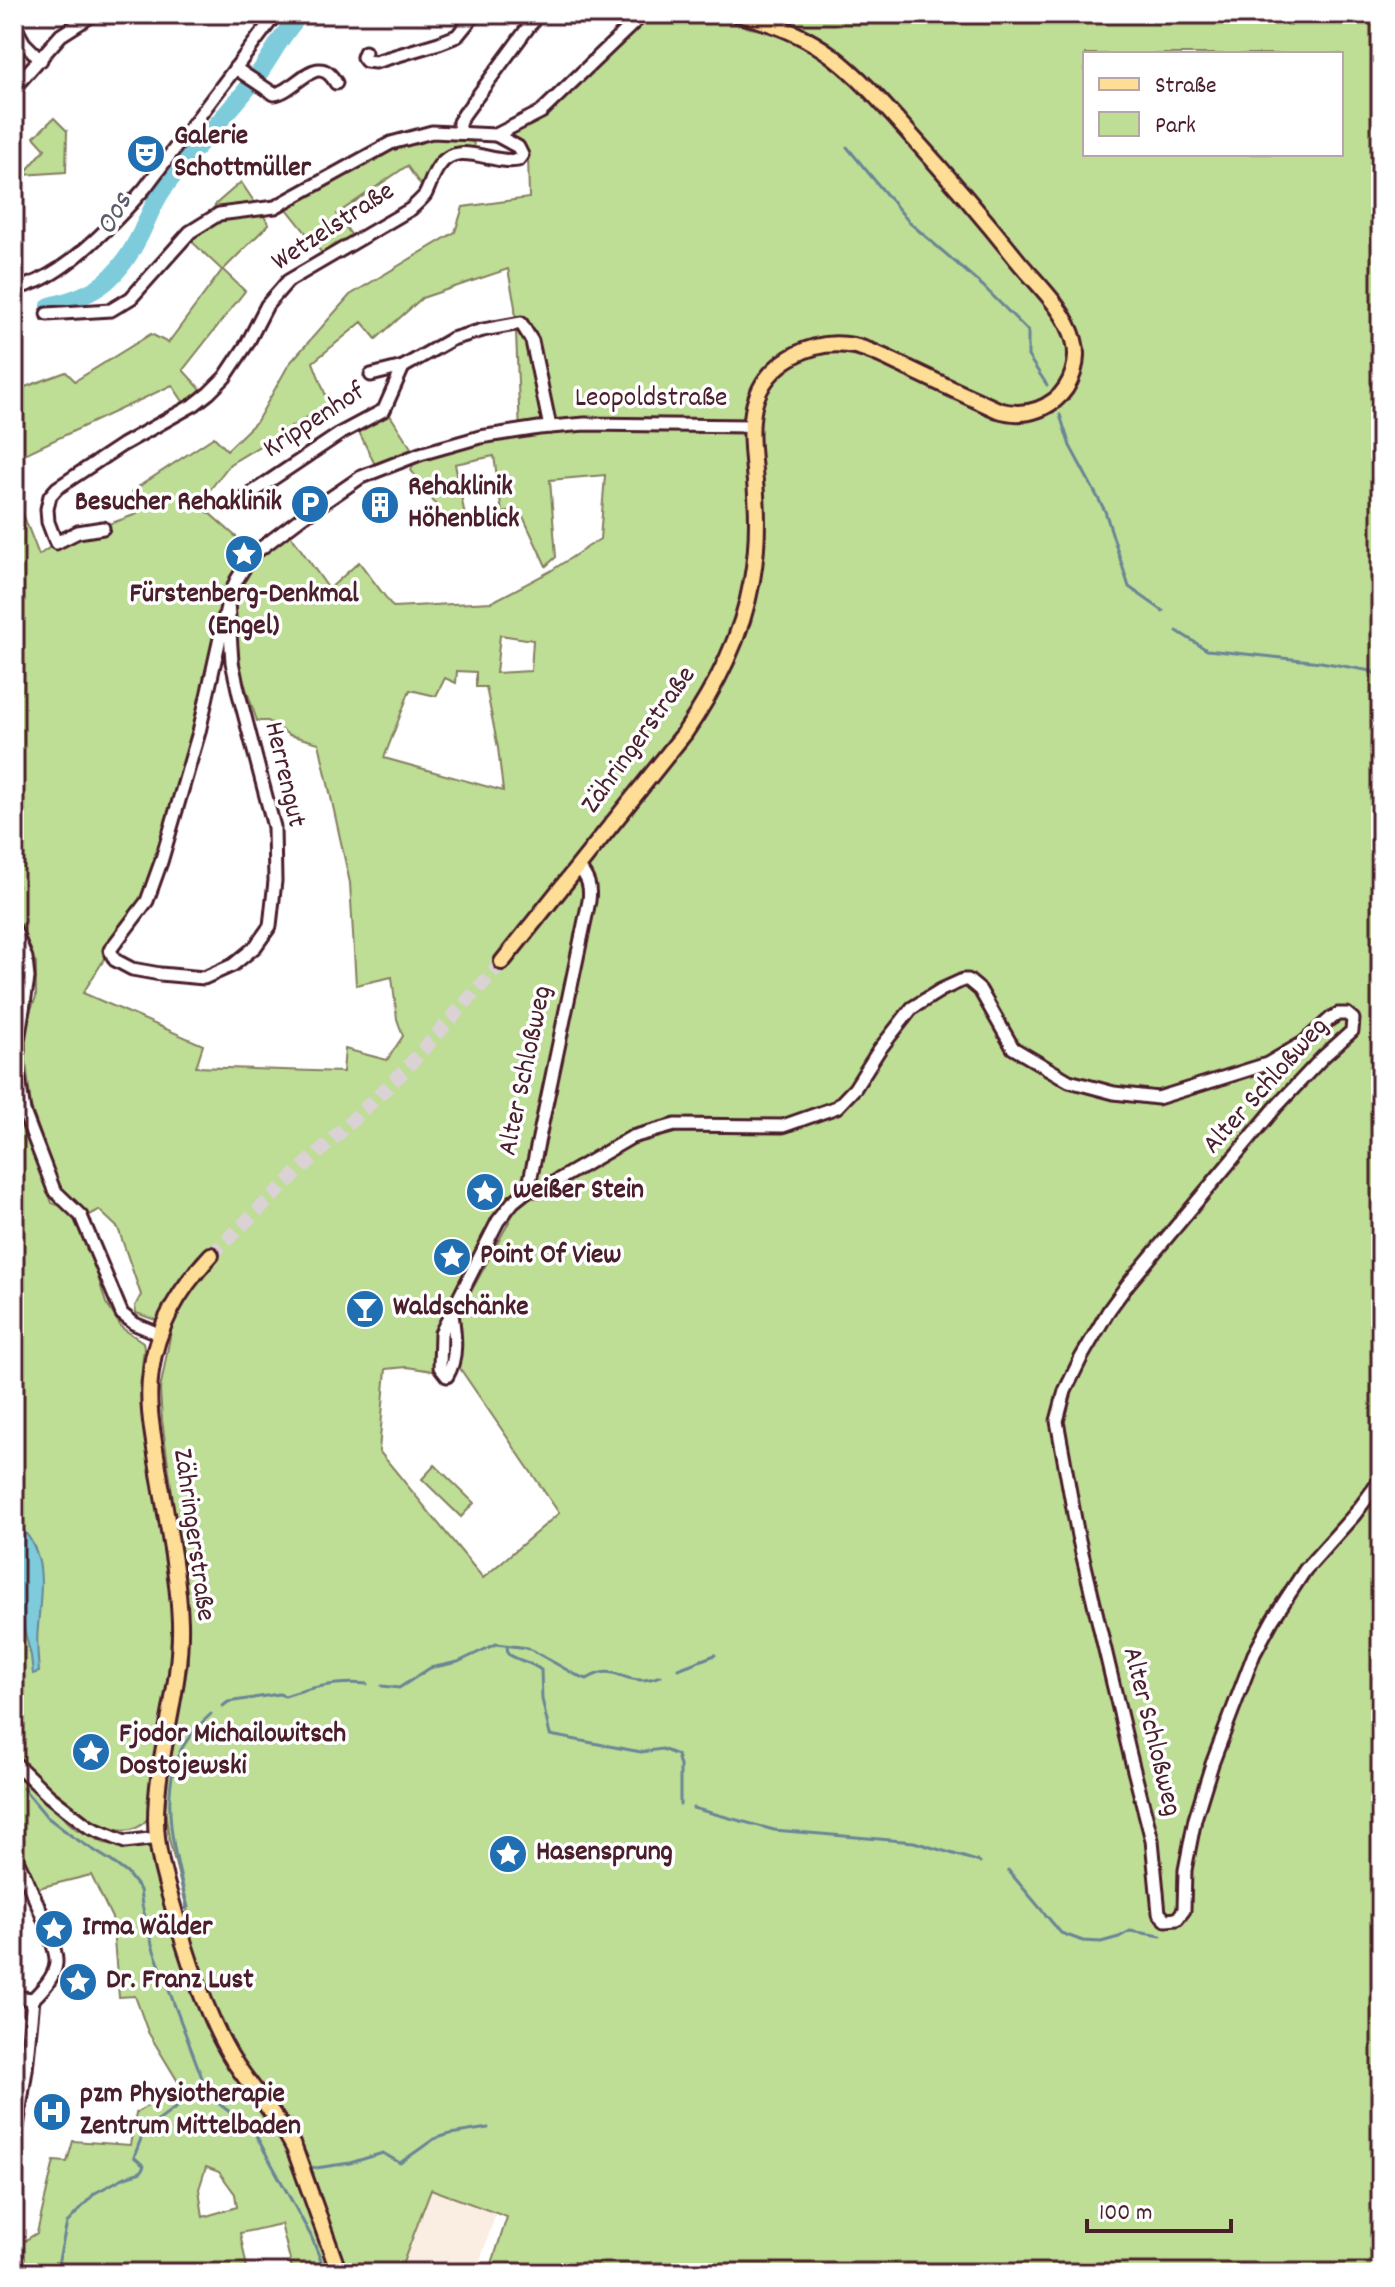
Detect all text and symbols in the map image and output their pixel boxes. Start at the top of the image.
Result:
legend [1083,52,1343,156]
text: Straße [1155,70,1217,104]
text: Park [1155,110,1196,144]
place label: Galerie Schottmüller [174,118,312,190]
theatre icon: Galerie Schottmüller [125,133,167,175]
street label: Wetzelstraße [265,173,403,283]
water label: Oos [87,184,146,244]
street label: Krippenhof [256,373,375,470]
street label: Leopoldstraße [575,380,727,420]
place label: Rehaklinik Höhenblick [408,469,520,541]
parking icon: Besucher Rehaklinik [289,483,331,525]
place label: Besucher Rehaklinik [75,484,282,524]
building icon: Rehaklinik Höhenblick [359,484,401,526]
place icon: Fürstenberg-Denkmal (Engel) [223,533,265,575]
place label: Fürstenberg-Denkmal (Engel) [129,576,359,648]
street label: Zähringerstraße [573,659,707,823]
street label: Herrengut [251,718,315,832]
street label: Alter Schloßweg [489,982,565,1160]
street label: Alter Schloßweg [1194,1009,1340,1165]
place icon: weißer Stein [464,1171,506,1213]
place label: weißer Stein [513,1172,644,1212]
place icon: Point Of View [431,1236,473,1278]
place label: Point Of View [480,1237,621,1277]
bar icon: Waldschänke [344,1288,386,1330]
place label: Waldschänke [393,1289,529,1329]
street label: Zähringerstraße [160,1446,224,1624]
street label: Alter Schloßweg [1110,1643,1190,1821]
place label: Fjodor Michailowitsch Dostojewski [119,1716,346,1788]
place icon: Fjodor Michailowitsch Dostojewski [70,1731,112,1773]
place icon: Hasensprung [487,1833,529,1875]
place label: Hasensprung [536,1834,673,1874]
place icon: Irma Wälder [33,1908,75,1950]
place label: Irma Wälder [82,1909,213,1949]
place icon: Dr. Franz Lust [57,1961,99,2003]
place label: Dr. Franz Lust [106,1962,254,2002]
place label: pzm Physiotherapie Zentrum Mittelbaden [80,2076,301,2148]
hospital icon: pzm Physiotherapie Zentrum Mittelbaden [31,2091,73,2133]
scale bar [1087,2183,1231,2233]
text: 100 m [1099,2197,1152,2231]

